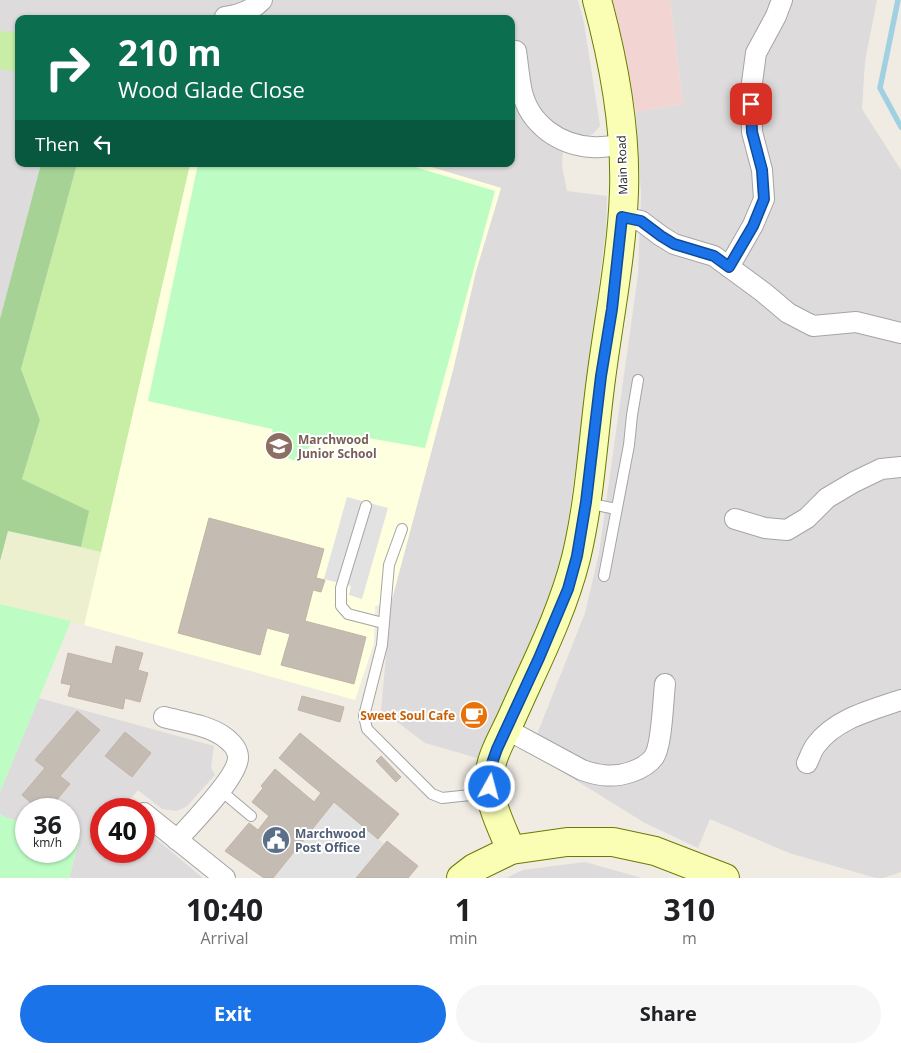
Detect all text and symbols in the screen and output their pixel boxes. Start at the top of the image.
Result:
text: 210 m [118,29,222,76]
icon: right [35,35,100,100]
text: Wood Glade Close [118,74,305,104]
pin [730,83,772,125]
icon: arrive [737,90,765,118]
icon: left [89,130,117,158]
text: Then [35,131,79,157]
street label: Main Road [612,135,632,195]
school or university icon: Marchwood Junior School [264,431,294,461]
place label: Marchwood Junior School [297,431,377,462]
cafe icon: Sweet Soul Cafe [459,700,489,730]
place label: Sweet Soul Cafe [360,707,455,724]
position arrow [463,760,515,812]
speed limit sign: 40 [90,798,155,863]
text: 36 [33,807,62,841]
public building icon: Marchwood Post Office [261,825,291,855]
place label: Marchwood Post Office [295,825,366,856]
text: km/h [33,834,62,851]
text: 10:40 [186,889,263,930]
text: 1 [455,889,472,930]
text: 310 [664,889,715,930]
text: Arrival [200,927,249,949]
text: min [449,927,478,949]
text: m [682,927,697,949]
button: Exit [20,985,446,1043]
button: Share [456,985,881,1043]

